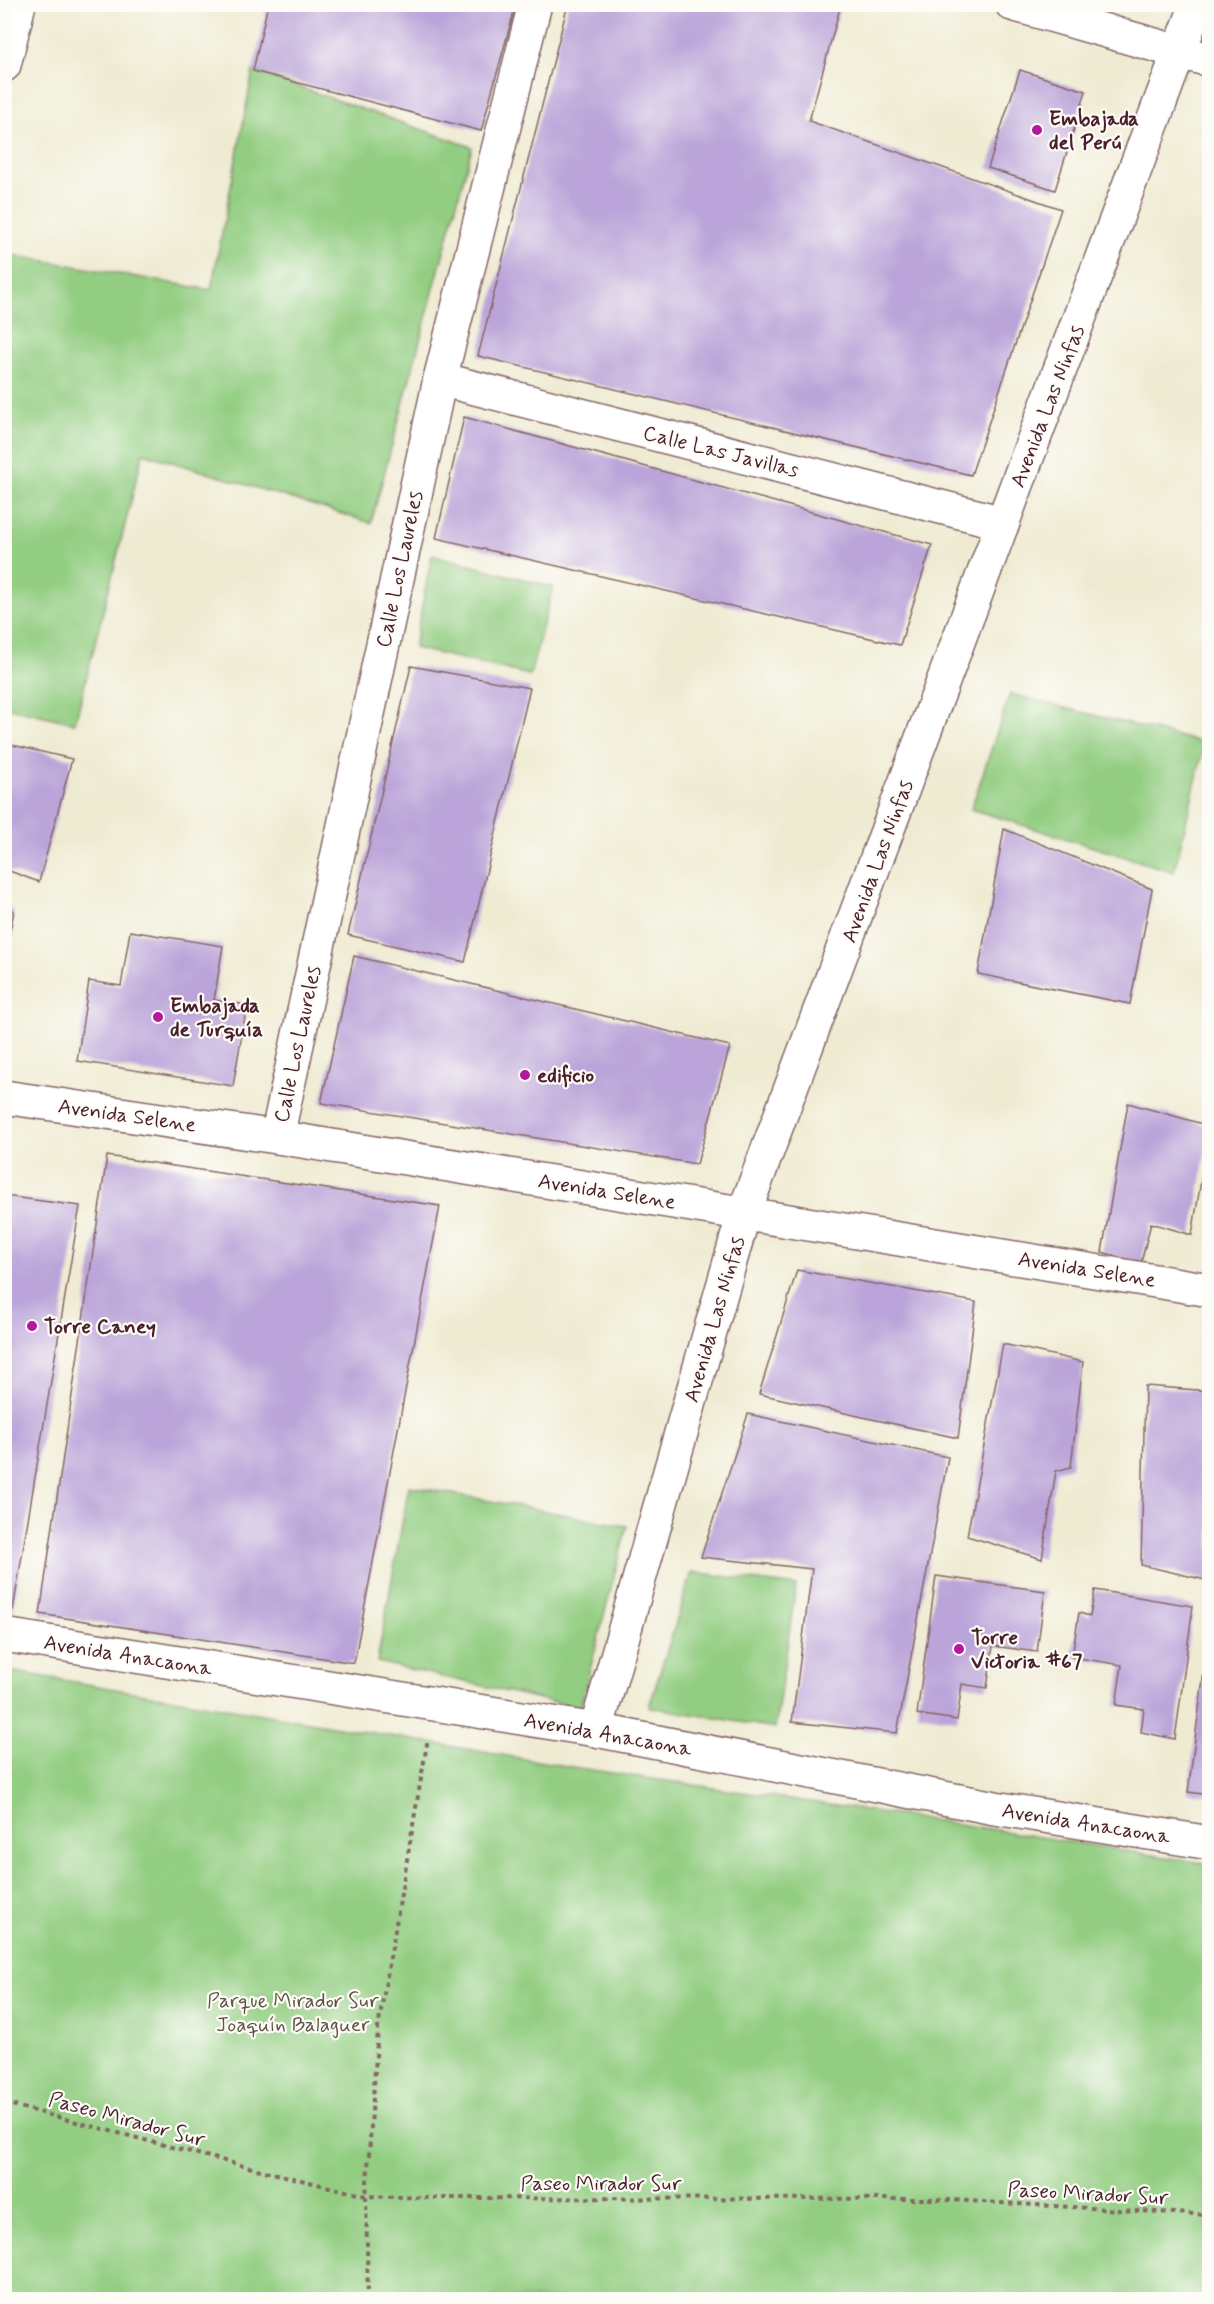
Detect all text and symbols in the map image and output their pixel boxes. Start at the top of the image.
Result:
place label: Embajada del Perú [1049,105,1139,157]
marker: Embajada del Perú [1030,123,1044,137]
street label: Avenida Las Ninfas [1004,321,1092,492]
street label: Calle Las Javillas [640,419,802,485]
street label: Calle Los Laureles [370,488,430,650]
street label: Avenida Las Ninfas [835,776,920,947]
street label: Calle Los Laureles [268,963,328,1125]
place label: Embajada de Turquía [170,992,263,1044]
marker: Embajada de Turquía [151,1010,165,1024]
place label: edificio [537,1062,594,1090]
marker: edificio [518,1068,532,1082]
street label: Avenida Selene [56,1092,198,1140]
street label: Avenida Selene [536,1167,678,1217]
street label: Avenida Las Ninfas [678,1233,752,1406]
street label: Avenida Selene [1016,1245,1158,1295]
place label: Torre Caney [44,1313,156,1341]
marker: Torre Caney [25,1319,39,1333]
place label: Torre Victoria #67 [971,1624,1083,1676]
street label: Avenida Anacaona [42,1629,214,1683]
marker: Torre Victoria #67 [952,1642,966,1656]
street label: Avenida Anacaona [522,1706,694,1764]
street label: Avenida Anacaona [1000,1797,1172,1851]
park label: Parque Mirador Sur Joaquín Balaguer [207,1987,379,2039]
street label: Paseo Mirador Sur [45,2086,208,2154]
street label: Paseo Mirador Sur [521,2170,682,2198]
street label: Paseo Mirador Sur [1007,2176,1169,2212]

